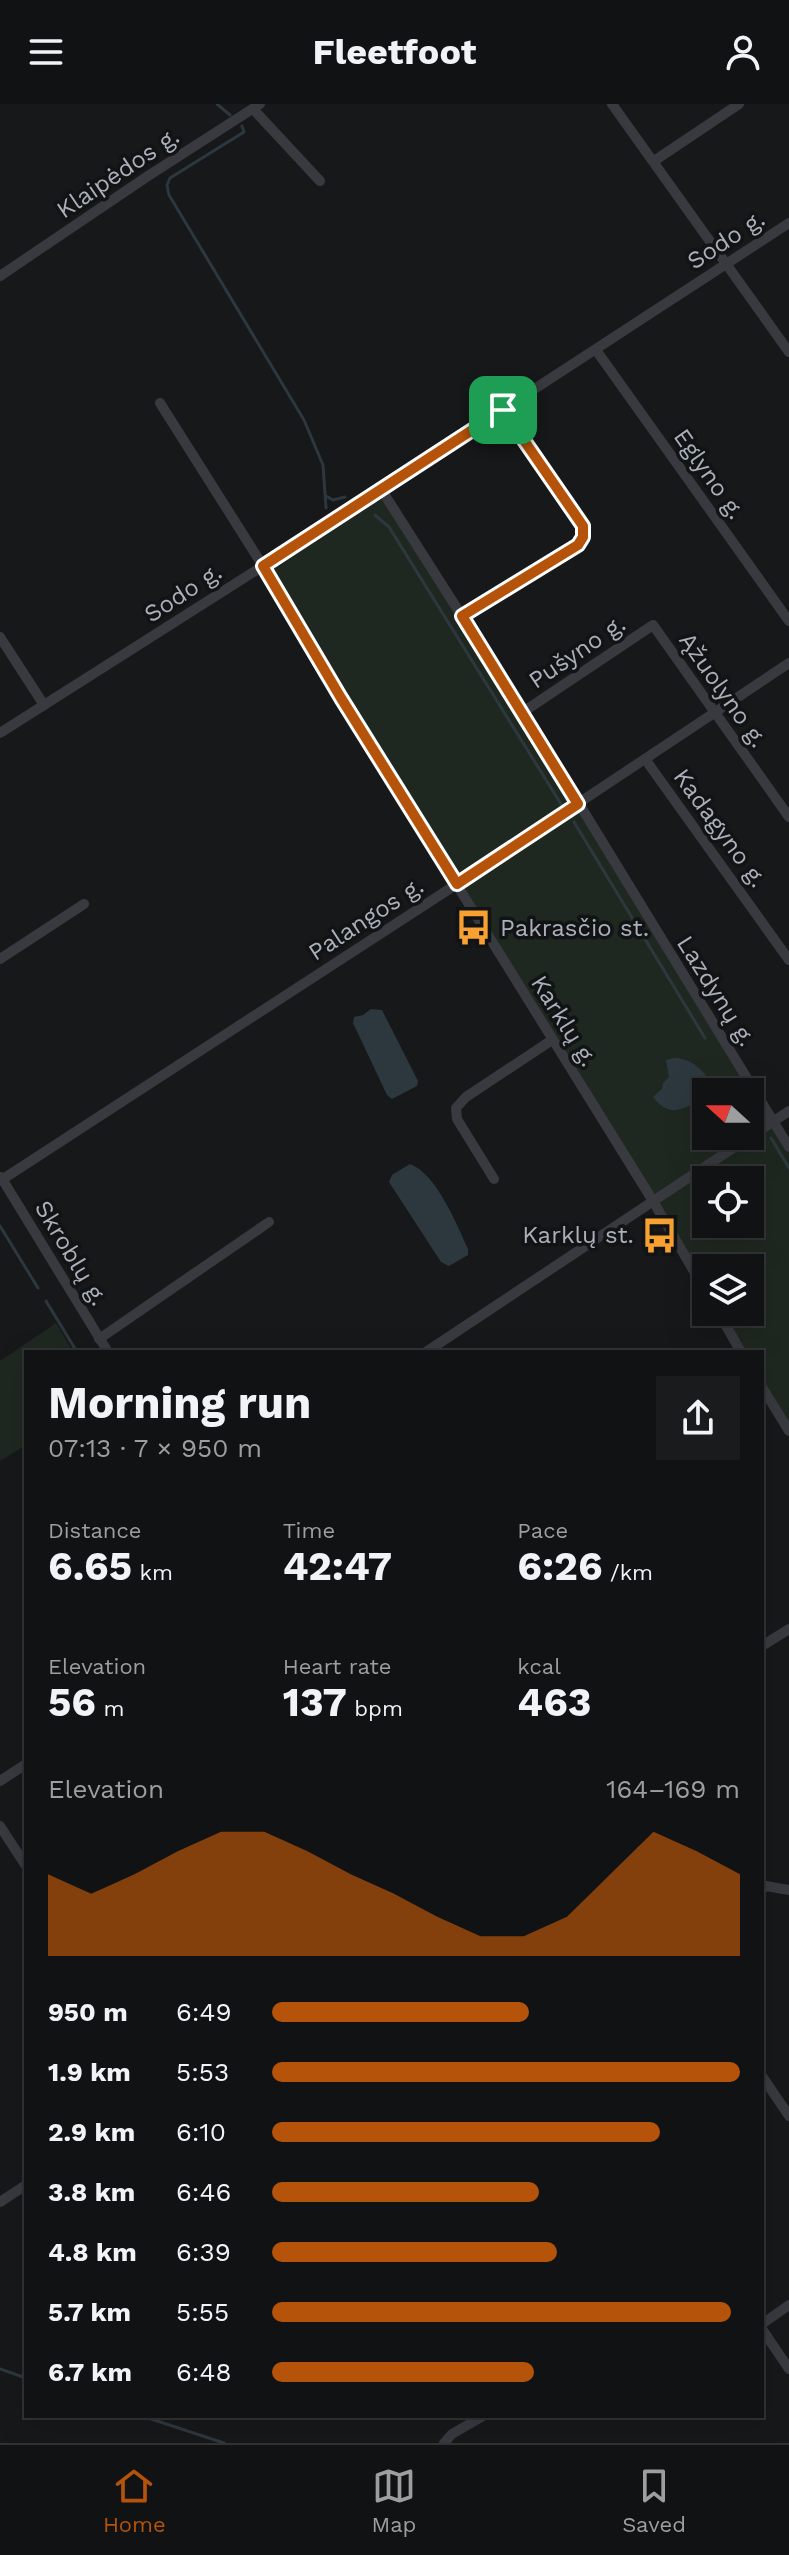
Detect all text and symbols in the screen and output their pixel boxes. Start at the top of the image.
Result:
icon: menu [24,30,68,74]
icon: person [721,30,765,74]
text: Fleetfoot [312,31,477,73]
street label: Klaipėdos g. [52,122,184,224]
street label: Sodo g. [682,205,770,275]
pin [469,376,537,444]
icon: arrive [481,388,525,432]
street label: Eglyno g. [668,423,750,525]
street label: Sodo g. [139,558,227,628]
street label: Pušyno g. [523,610,631,694]
street label: Ąžuolyno g. [673,627,773,753]
street label: Kadagyno g. [668,763,772,893]
street label: Palangos g. [303,872,429,966]
bus stop icon: Pakrasčio st. [455,909,493,947]
place label: Pakrasčio st. [500,914,649,942]
street label: Lazdynų g. [671,931,761,1051]
street label: Karklų g. [525,970,603,1072]
north arrow [692,1078,764,1150]
map controls [692,1078,764,1326]
button: locate [692,1166,764,1238]
street label: Skroblų g. [29,1195,113,1311]
bus stop icon: Karklų st. [641,1216,679,1254]
place label: Karklų st. [522,1221,634,1249]
button: layers [692,1254,764,1326]
button: share [656,1376,740,1460]
text: Morning run [48,1377,311,1429]
text: 07:13 · 7 × 950 m [48,1433,262,1463]
text: Distance [48,1518,142,1543]
text: Time [283,1518,335,1543]
text: Pace [517,1518,568,1543]
text: 6.65 [48,1543,132,1590]
text: 42:47 [283,1543,392,1590]
text: 6:26 [517,1543,603,1590]
text: km [132,1560,173,1585]
text: /km [603,1560,653,1585]
text: Elevation [48,1654,146,1679]
text: Heart rate [283,1654,391,1679]
text: kcal [517,1654,561,1679]
text: 56 [48,1679,96,1726]
text: 137 [283,1679,347,1726]
text: 463 [517,1679,592,1726]
text: m [96,1696,124,1721]
text: bpm [347,1696,403,1721]
text: Elevation [48,1774,164,1804]
text: 164–169 m [606,1774,740,1804]
text: 950 m [48,1997,128,2027]
text: 6:49 [176,1997,231,2027]
text: 1.9 km [48,2057,131,2087]
text: 5:53 [176,2057,229,2087]
text: 2.9 km [48,2117,135,2147]
text: 6:10 [176,2117,226,2147]
text: 3.8 km [48,2177,135,2207]
text: 6:46 [176,2177,231,2207]
text: 4.8 km [48,2237,137,2267]
text: 6:39 [176,2237,231,2267]
text: 5.7 km [48,2297,131,2327]
text: 5:55 [176,2297,229,2327]
text: 6.7 km [48,2357,132,2387]
text: 6:48 [176,2357,231,2387]
tab: Home [103,2464,166,2537]
tab: Map [372,2464,416,2537]
tab: Saved [622,2464,686,2537]

